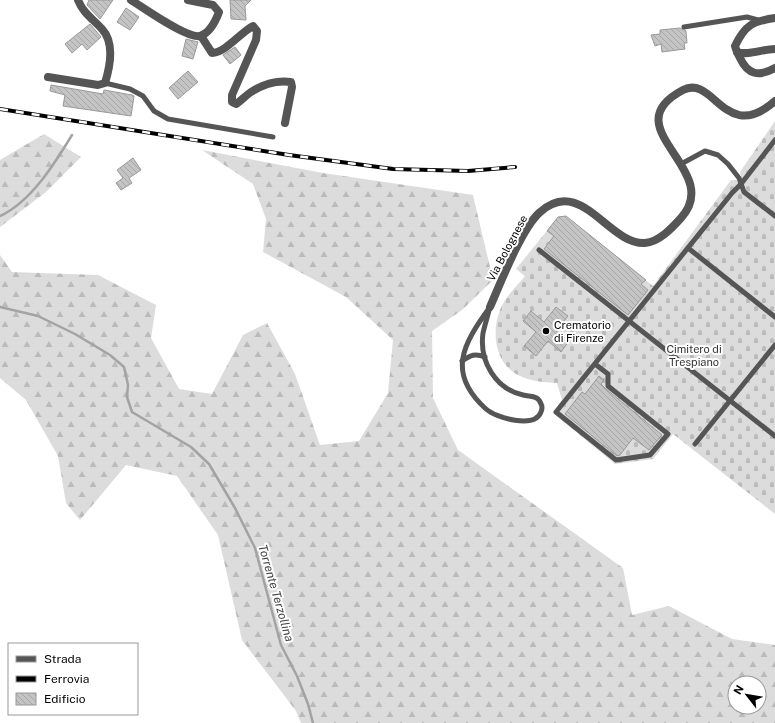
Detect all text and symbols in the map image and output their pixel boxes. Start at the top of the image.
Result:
street label: Via Bolognese [485,213,529,283]
place label: Crematorio di Firenze [554,319,611,344]
marker: Crematorio di Firenze [541,326,551,336]
park label: Cimitero di Trespiano [666,343,722,368]
water label: Torrente Terzollina [255,543,297,643]
legend [8,643,138,715]
text: Strada [44,652,81,666]
text: Ferrovia [44,672,89,686]
north arrow [727,675,767,715]
text: N [731,683,746,697]
text: Edificio [44,692,86,706]

